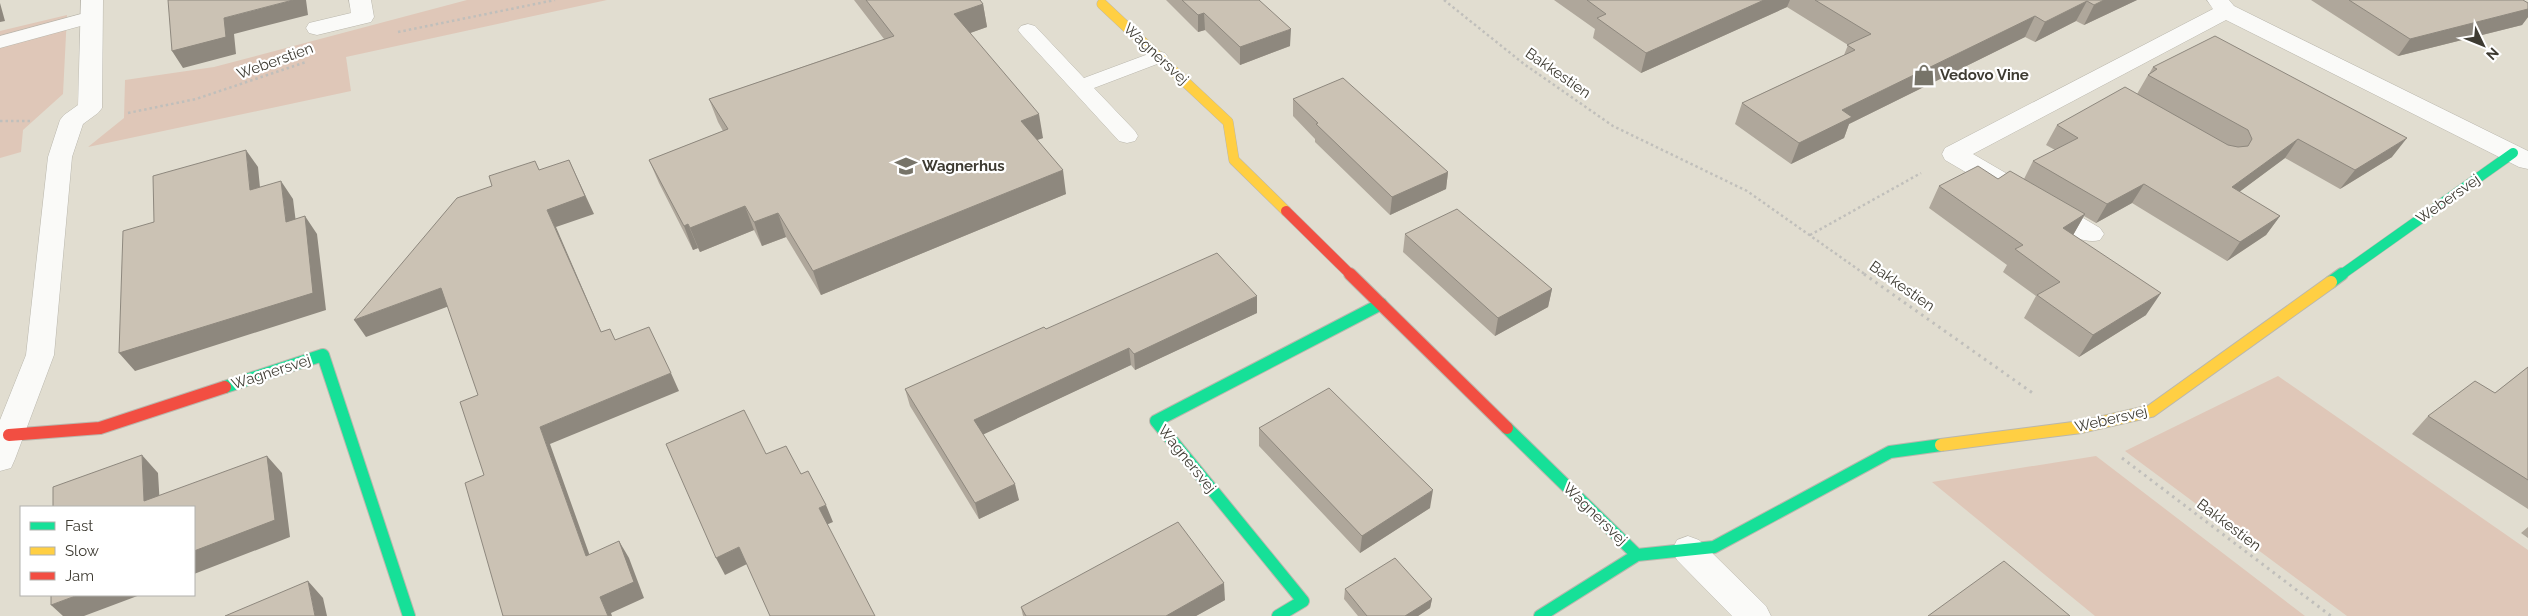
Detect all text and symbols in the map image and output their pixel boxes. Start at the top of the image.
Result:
street label: Wagnersvej [1120,19,1192,89]
north arrow [2458,20,2508,70]
street label: Weberstien [234,39,316,83]
street label: Bakkestien [1522,44,1594,102]
text: N [2483,45,2502,63]
shop icon: Vedovo Vine [1911,62,1937,88]
place label: Vedovo Vine [1940,66,2029,84]
school or university icon: Wagnerhus [893,153,919,179]
place label: Wagnerhus [922,157,1005,175]
street label: Webersvej [2413,170,2483,228]
street label: Bakkestien [1866,257,1938,315]
street label: Wagnersvej [229,351,313,393]
street label: Webersvej [2073,402,2149,436]
street label: Wagnersvej [1154,421,1220,497]
street label: Wagnersvej [1559,479,1631,549]
street label: Bakkestien [2193,495,2265,555]
legend [20,506,195,596]
text: Fast [65,517,93,535]
text: Slow [65,542,99,560]
text: Jam [65,567,94,585]

